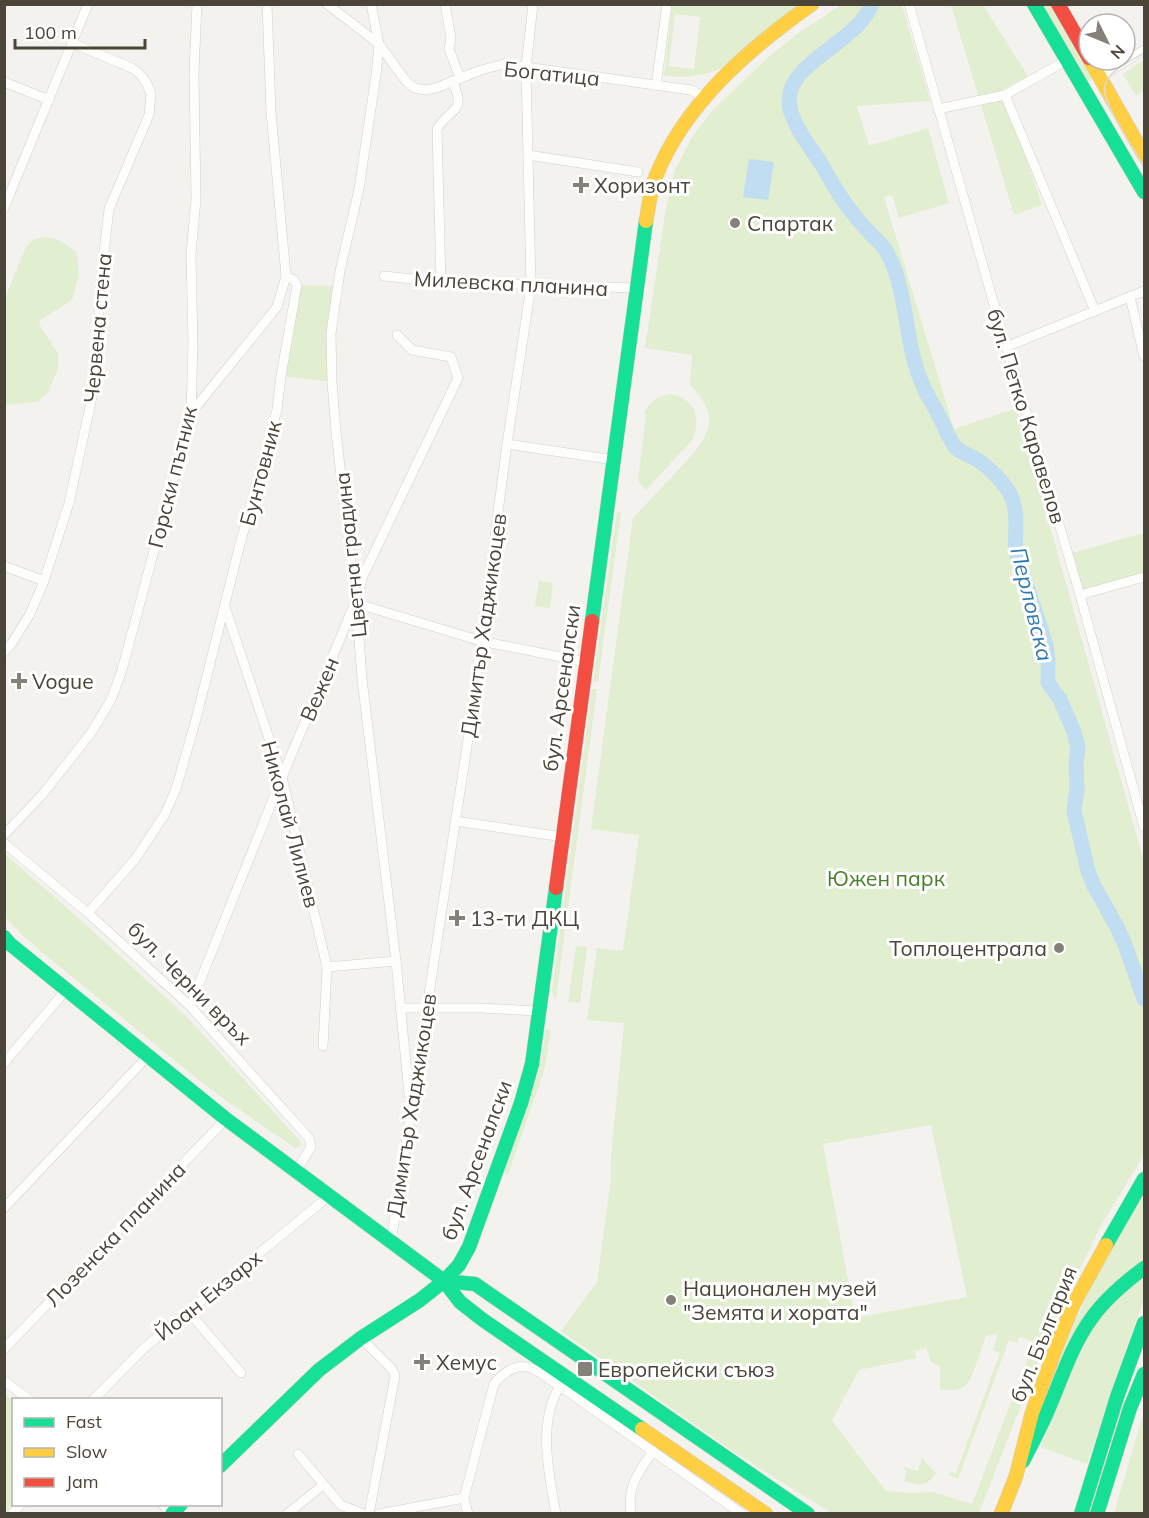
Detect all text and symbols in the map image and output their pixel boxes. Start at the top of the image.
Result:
scale bar [15,12,146,50]
north arrow [1077,12,1137,72]
text: 100 m [24,21,77,44]
text: N [1107,41,1129,63]
street label: Богатица [503,55,601,91]
place label: Хоризонт [594,172,690,198]
marker: Хоризонт [572,176,590,194]
place label: Спартак [747,210,834,236]
marker: Спартак [728,216,742,230]
street label: Червена стена [77,252,117,404]
street label: Милевска планина [413,265,609,301]
street label: бул. Петко Каравелов [982,305,1072,527]
street label: Горски пътник [142,403,202,551]
street label: Бунтовник [233,417,287,528]
street label: Цветна градина [328,471,372,639]
street label: Димитър Хаджикоцев [454,511,512,739]
water label: Перловска [1004,544,1060,664]
street label: бул. Арсеналски [536,603,586,773]
street label: Вежен [294,653,344,725]
place label: Vogue [32,668,94,694]
marker: Vogue [10,672,28,690]
street label: Николай Лилиев [256,738,326,910]
park label: Южен парк [827,865,946,891]
place label: 13-ти ДКЦ [470,905,579,931]
marker: 13-ти ДКЦ [448,909,466,927]
street label: бул. Черни връх [123,916,258,1051]
place label: Топлоцентрала [889,935,1047,961]
marker: Топлоцентрала [1052,941,1066,955]
street label: Димитър Хаджикоцев [381,991,441,1219]
street label: бул. Арсеналски [435,1077,517,1243]
street label: Лозенска планина [39,1156,191,1312]
street label: Йоан Екзарх [149,1244,267,1346]
street label: бул. България [1004,1262,1082,1406]
place label: Национален музей "Земята и хората" [683,1275,877,1325]
marker: Национален музей "Земята и хората" [664,1293,678,1307]
place label: Хемус [436,1349,497,1375]
marker: Хемус [413,1353,431,1371]
place label: Европейски съюз [598,1356,775,1382]
marker: Европейски съюз [576,1360,594,1378]
legend [12,1398,222,1506]
text: Fast [66,1410,102,1433]
text: Slow [66,1440,108,1463]
text: Jam [66,1470,99,1493]

